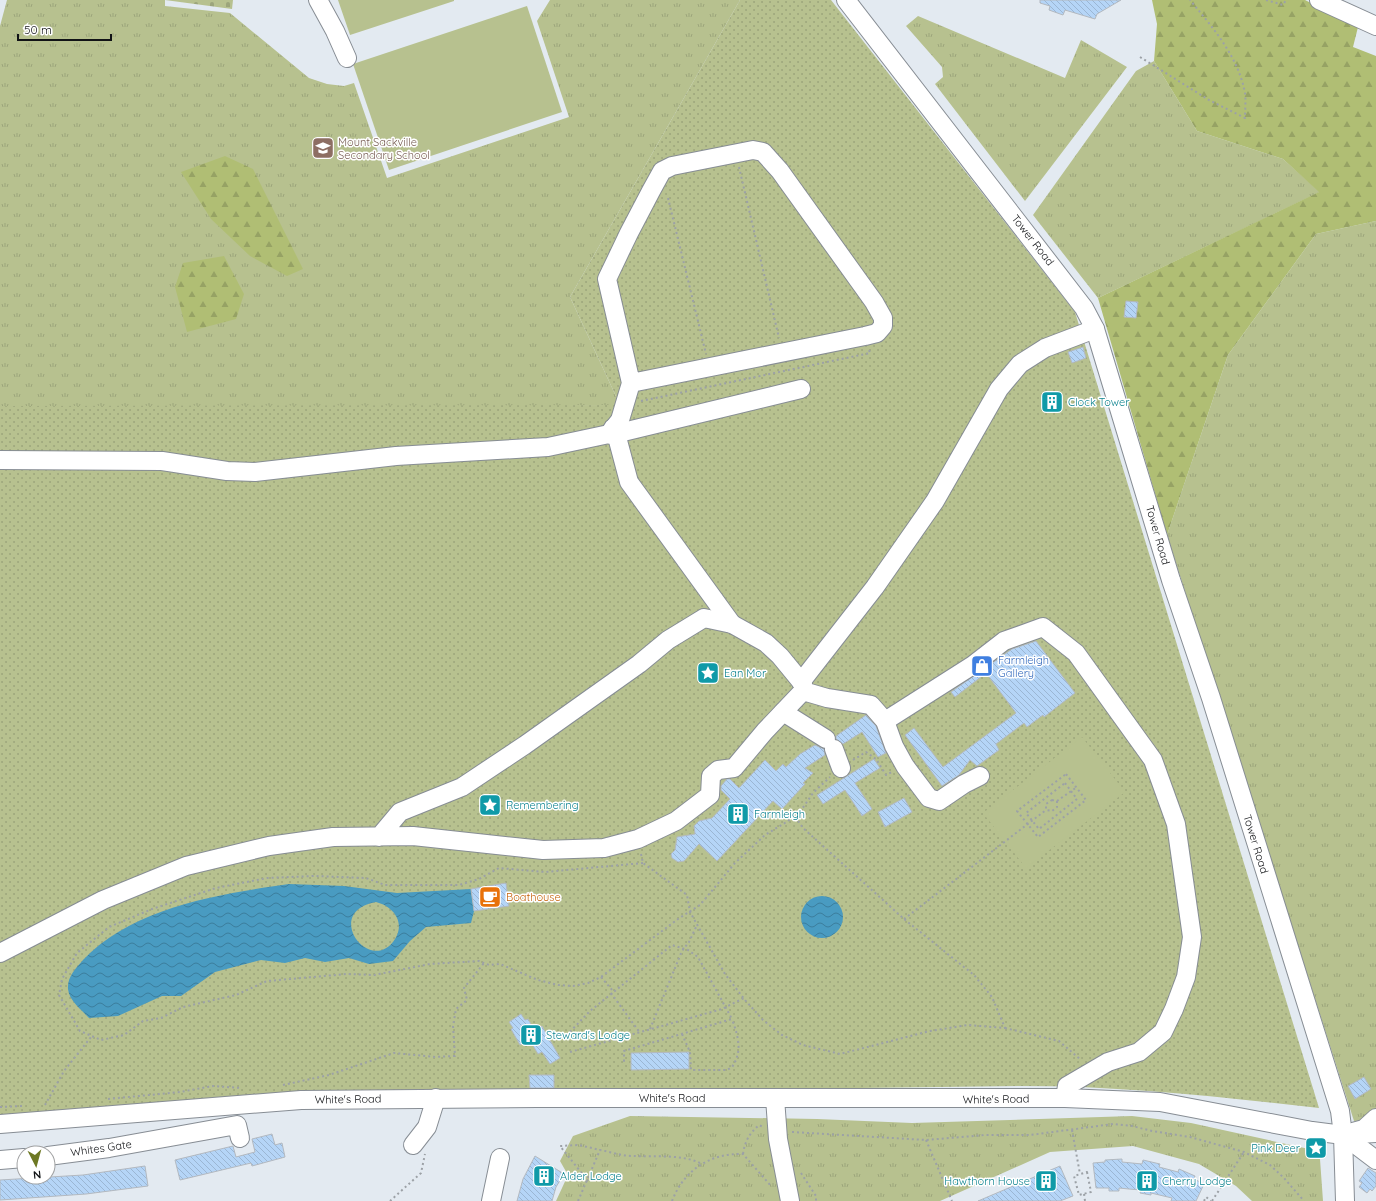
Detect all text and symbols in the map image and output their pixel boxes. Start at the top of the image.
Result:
scale bar [18,16,111,42]
text: 50 m [24,22,52,37]
school or university icon: Mount Sackville Secondary School [310,135,336,161]
place label: Mount Sackville Secondary School [338,135,430,162]
street label: Tower Road [1009,212,1057,268]
building icon: Clock Tower [1039,389,1065,415]
place label: Clock Tower [1068,395,1130,409]
street label: Tower Road [1143,504,1173,566]
shop icon: Farmleigh Gallery [969,653,995,679]
place label: Farmleigh Gallery [998,653,1049,680]
place icon: Ean Mor [695,660,721,686]
place label: Ean Mor [724,666,767,680]
place icon: Remembering [477,792,503,818]
place label: Remembering [506,798,579,812]
building icon: Farmleigh [725,801,751,827]
place label: Farmleigh [754,807,805,821]
street label: Tower Road [1240,813,1272,875]
cafe icon: Boathouse [477,884,503,910]
place label: Boathouse [506,890,561,904]
building icon: Steward's Lodge [518,1022,544,1048]
place label: Steward's Lodge [546,1028,630,1042]
street label: White's Road [315,1091,381,1107]
street label: White's Road [639,1091,705,1105]
street label: White's Road [963,1091,1029,1107]
place icon: Pink Deer [1303,1135,1329,1161]
street label: Whites Gate [70,1137,132,1159]
place label: Pink Deer [1251,1141,1301,1155]
north arrow [16,1145,56,1185]
building icon: Alder Lodge [531,1163,557,1189]
text: N [32,1168,42,1182]
building icon: Hawthorn House [1033,1168,1059,1194]
building icon: Cherry Lodge [1134,1168,1160,1194]
place label: Alder Lodge [560,1169,622,1183]
place label: Hawthorn House [944,1174,1030,1188]
place label: Cherry Lodge [1162,1174,1231,1188]

